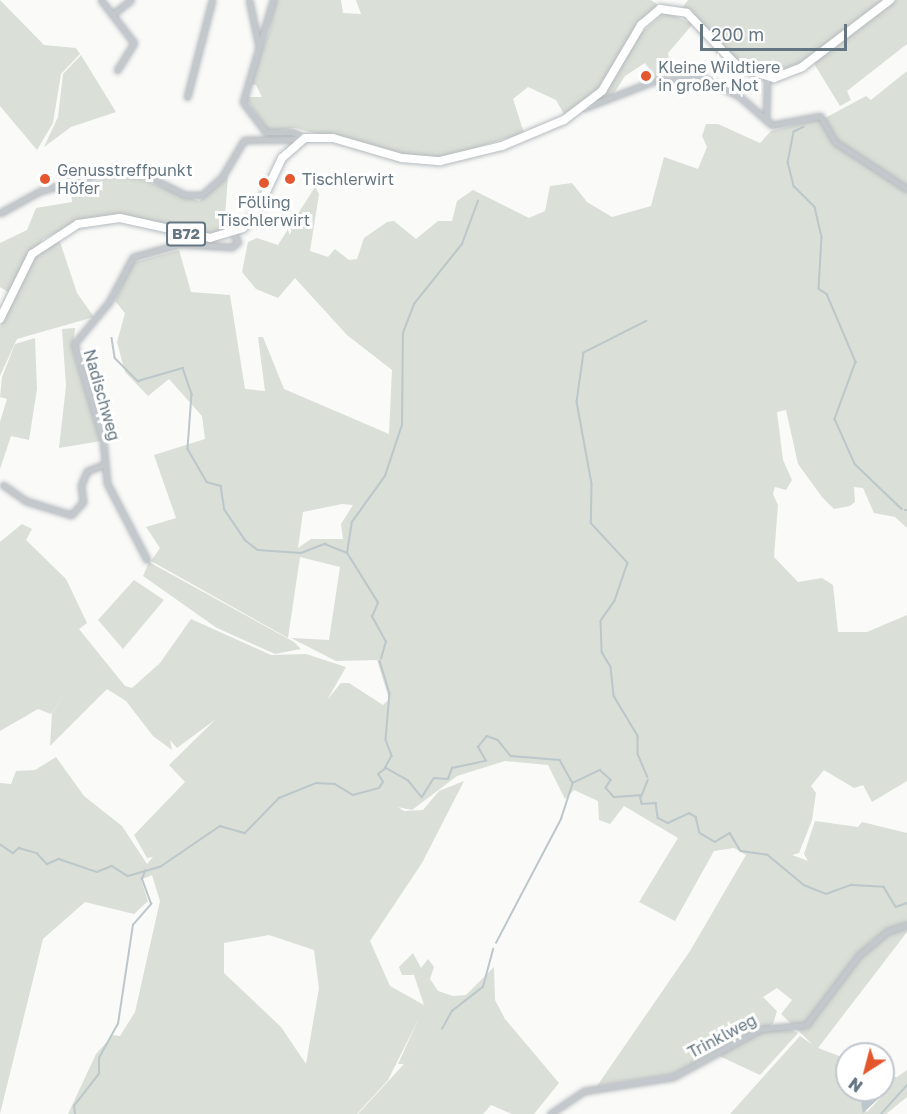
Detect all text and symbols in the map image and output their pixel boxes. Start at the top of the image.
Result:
scale bar [703,12,850,50]
text: 200 m [711,23,764,45]
place label: Kleine Wildtiere in großer Not [658,57,780,95]
marker: Kleine Wildtiere in großer Not [639,69,653,83]
place label: Genusstreffpunkt Höfer [57,160,193,198]
place label: Tischlerwirt [302,169,394,189]
marker: Genusstreffpunkt Höfer [38,172,52,186]
marker: Tischlerwirt [283,172,297,186]
marker: Fölling Tischlerwirt [257,176,271,190]
place label: Fölling Tischlerwirt [218,192,310,230]
road number: B72 [165,222,207,246]
street label: Nadischweg [80,347,124,443]
street label: Trinklweg [684,1010,760,1062]
north arrow [835,1042,895,1102]
text: N [845,1073,866,1097]

